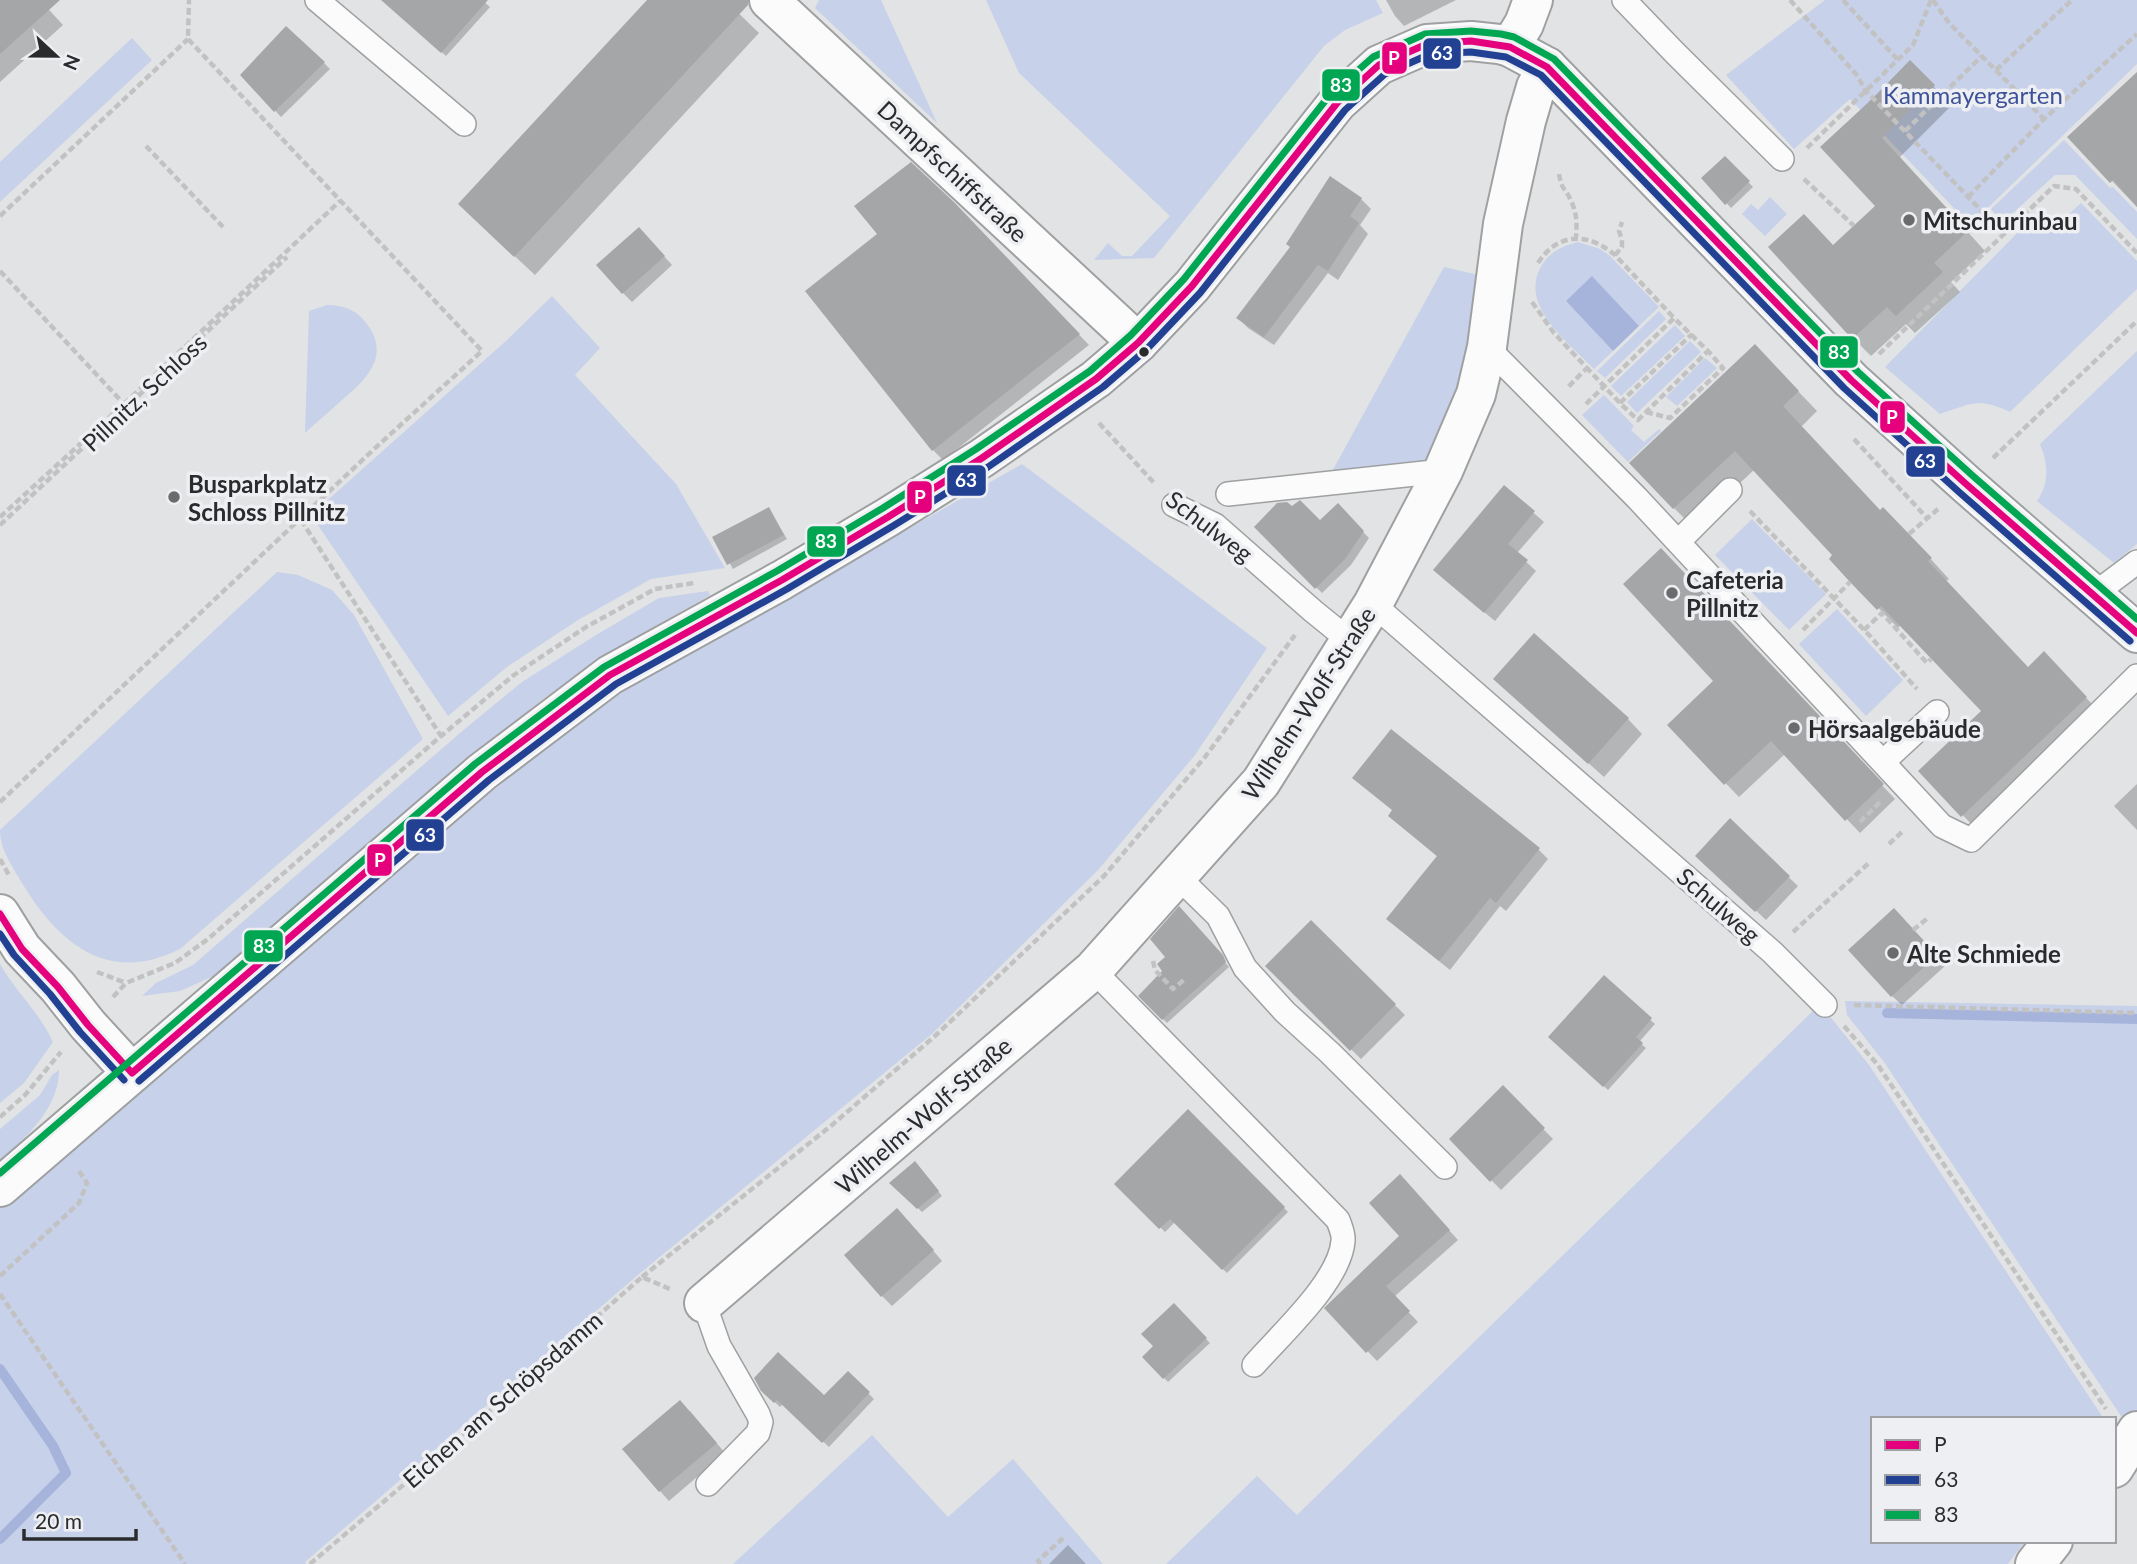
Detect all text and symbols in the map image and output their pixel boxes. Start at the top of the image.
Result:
north arrow [21,21,91,91]
line badge: 63 [1422,37,1462,70]
line badge: P [1381,41,1408,75]
text: 63 [1431,41,1453,64]
text: P [1388,46,1400,69]
text: N [59,51,86,74]
line badge: 83 [1321,68,1361,102]
text: 83 [1330,73,1352,96]
park label: Kammayergarten [1883,80,2063,109]
street label: Dampfschiffstraße [872,94,1034,248]
place label: Mitschurinbau [1923,206,2078,235]
marker: Mitschurinbau [1901,212,1917,228]
street label: Pillnitz, Schloss [76,327,212,457]
line badge: 83 [1819,335,1859,369]
text: 83 [1828,340,1850,363]
unlabelled marker [1137,345,1151,359]
line badge: P [1879,400,1906,434]
text: P [1886,405,1898,428]
line badge: 63 [1905,445,1946,478]
text: 63 [1914,449,1936,472]
line badge: 63 [946,464,987,497]
text: 63 [955,468,977,491]
place label: Busparkplatz Schloss Pillnitz [188,469,345,526]
line badge: P [906,480,933,514]
street label: Schulweg [1161,484,1259,568]
text: P [914,485,926,508]
marker: Busparkplatz Schloss Pillnitz [166,489,182,505]
line badge: 83 [806,525,846,558]
text: 83 [815,529,837,552]
place label: Cafeteria Pillnitz [1686,565,1784,622]
marker: Cafeteria Pillnitz [1664,585,1680,601]
street label: Wilhelm-Wolf-Straße [1235,601,1381,805]
place label: Hörsaalgebäude [1808,714,1981,743]
marker: Hörsaalgebäude [1786,720,1802,736]
line badge: 63 [405,818,445,852]
text: 63 [414,823,436,846]
line badge: P [366,843,393,877]
text: P [374,848,386,871]
street label: Schulweg [1671,861,1767,949]
line badge: 83 [243,929,284,963]
text: 83 [253,934,275,957]
place label: Alte Schmiede [1906,939,2061,968]
marker: Alte Schmiede [1885,945,1901,961]
street label: Wilhelm-Wolf-Straße [829,1031,1017,1199]
street label: Eichen am Schöpsdamm [396,1305,608,1493]
legend [1871,1417,2116,1543]
text: P [1934,1431,1947,1456]
text: 63 [1934,1466,1958,1491]
scale bar [24,1498,136,1542]
text: 83 [1934,1501,1958,1526]
text: 20 m [35,1508,82,1533]

